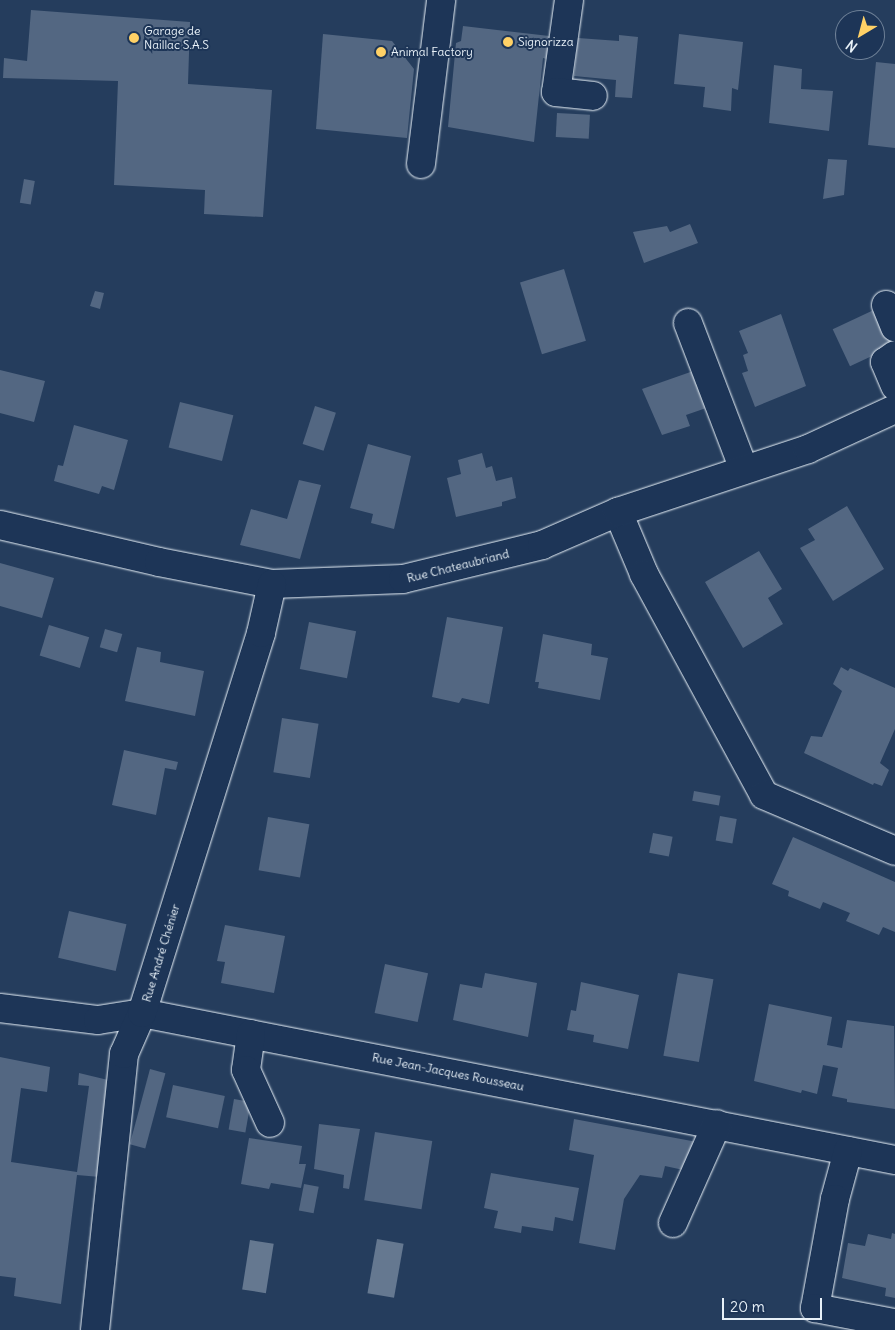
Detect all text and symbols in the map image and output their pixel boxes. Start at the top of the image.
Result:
north arrow [835,10,885,60]
place label: Garage de Naillac S.A.S [144,24,209,52]
marker: Garage de Naillac S.A.S [128,32,140,44]
place label: Signorizza [518,35,574,49]
marker: Signorizza [502,36,514,48]
text: N [842,36,861,56]
place label: Animal Factory [391,45,473,59]
marker: Animal Factory [375,46,387,58]
street label: Rue Chateaubriand [405,546,511,586]
street label: Rue André Chénier [139,902,183,1004]
street label: Rue Jean-Jacques Rousseau [371,1050,525,1094]
scale bar [725,1288,825,1320]
text: 20 m [730,1297,765,1316]

